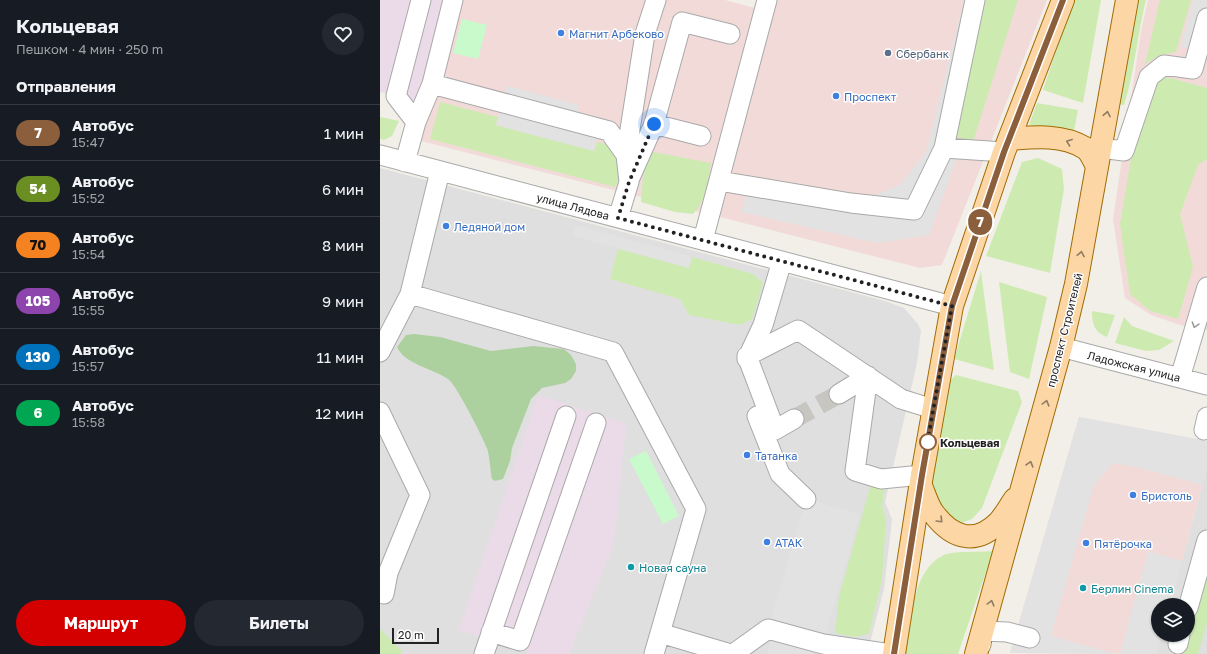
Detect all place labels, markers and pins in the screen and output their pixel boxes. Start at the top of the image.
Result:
place label: Магнит Арбеково [569,27,664,40]
marker: Магнит Арбеково [556,28,566,38]
place label: Сбербанк [896,47,950,60]
marker: Сбербанк [883,48,893,58]
place label: Проспект [844,90,897,103]
marker: Проспект [831,91,841,101]
place label: Ледяной дом [454,220,525,233]
marker: Ледяной дом [441,221,451,231]
marker: Кольцевая [919,433,937,451]
place label: Кольцевая [940,436,1000,449]
place label: Татанка [755,449,797,462]
marker: Татанка [742,450,752,460]
place label: Бристоль [1141,489,1192,502]
marker: Бристоль [1128,490,1138,500]
place label: АТАК [775,536,803,549]
marker: АТАК [762,537,772,547]
place label: Пятёрочка [1094,537,1152,550]
marker: Пятёрочка [1081,538,1091,548]
place label: Новая сауна [639,561,707,574]
marker: Новая сауна [626,562,636,572]
place label: Берлин Cinema [1091,582,1173,595]
marker: Берлин Cinema [1078,583,1088,593]

